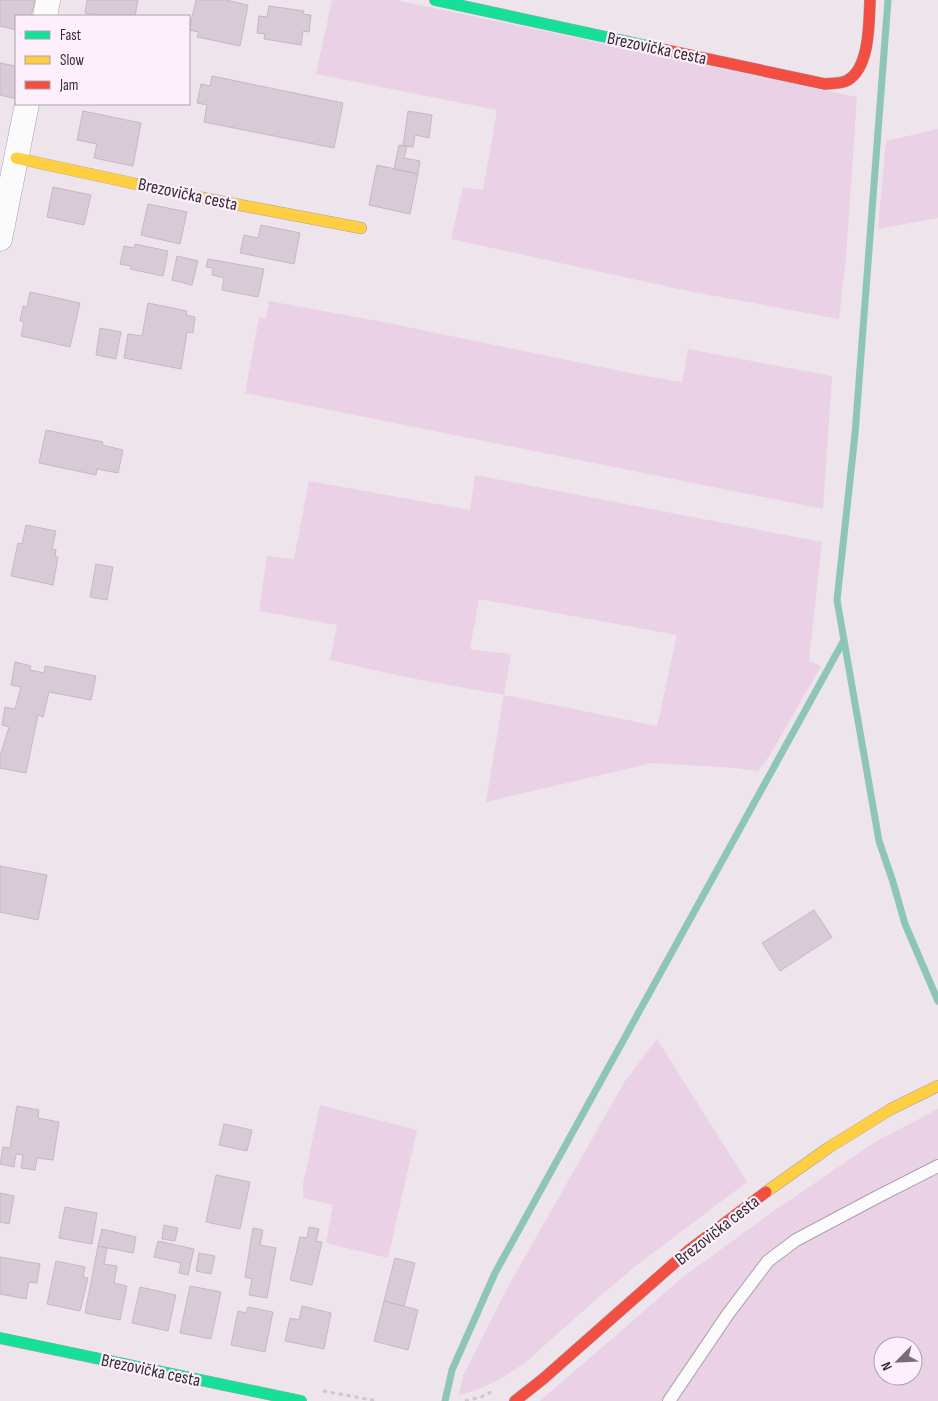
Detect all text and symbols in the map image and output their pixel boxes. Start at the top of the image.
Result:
legend [15,15,190,105]
text: Fast [60,26,82,45]
street label: Brezovička cesta [605,28,709,69]
text: Slow [60,51,84,70]
text: Jam [59,76,78,95]
street label: Brezovička cesta [136,174,240,215]
street label: Brezovička cesta [671,1191,764,1270]
north arrow [873,1336,923,1386]
street label: Brezovička cesta [99,1350,203,1391]
text: N [877,1359,896,1373]

